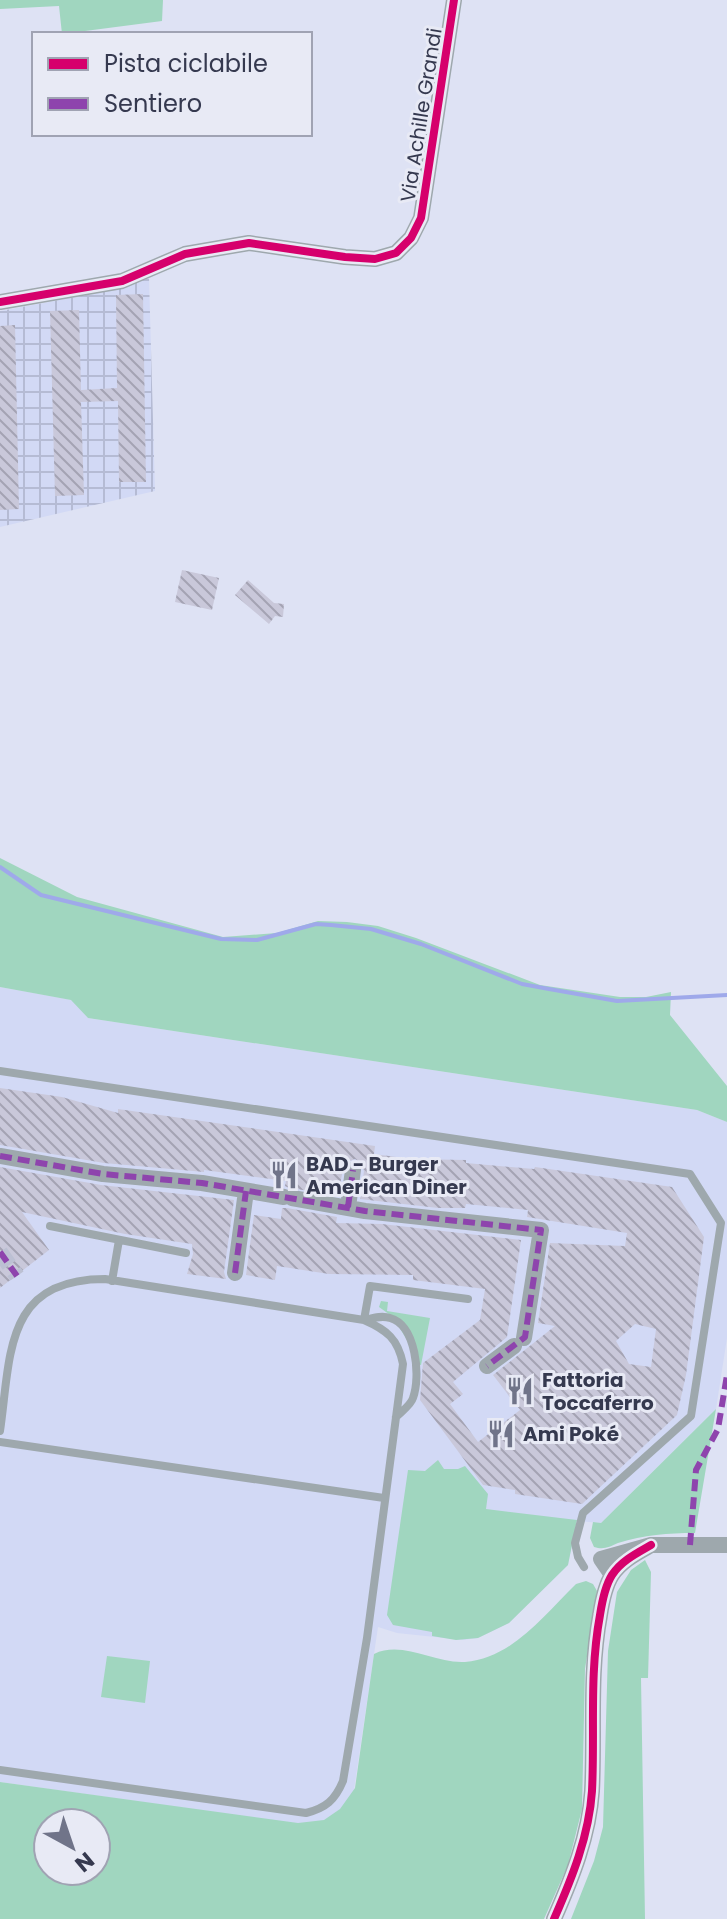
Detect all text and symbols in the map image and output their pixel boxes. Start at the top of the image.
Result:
street label: Via Achille Grandi [393,26,449,204]
legend [32,32,312,136]
text: Pista ciclabile [104,47,268,80]
text: Sentiero [104,87,202,120]
place label: BAD - Burger American Diner [306,1150,467,1201]
restaurant icon: BAD - Burger American Diner [269,1160,299,1190]
place label: Fattoria Toccaferro [542,1366,654,1417]
restaurant icon: Fattoria Toccaferro [505,1376,535,1406]
restaurant icon: Ami Poké [486,1419,516,1449]
place label: Ami Poké [523,1420,619,1448]
north arrow [32,1807,112,1887]
text: N [68,1845,101,1879]

